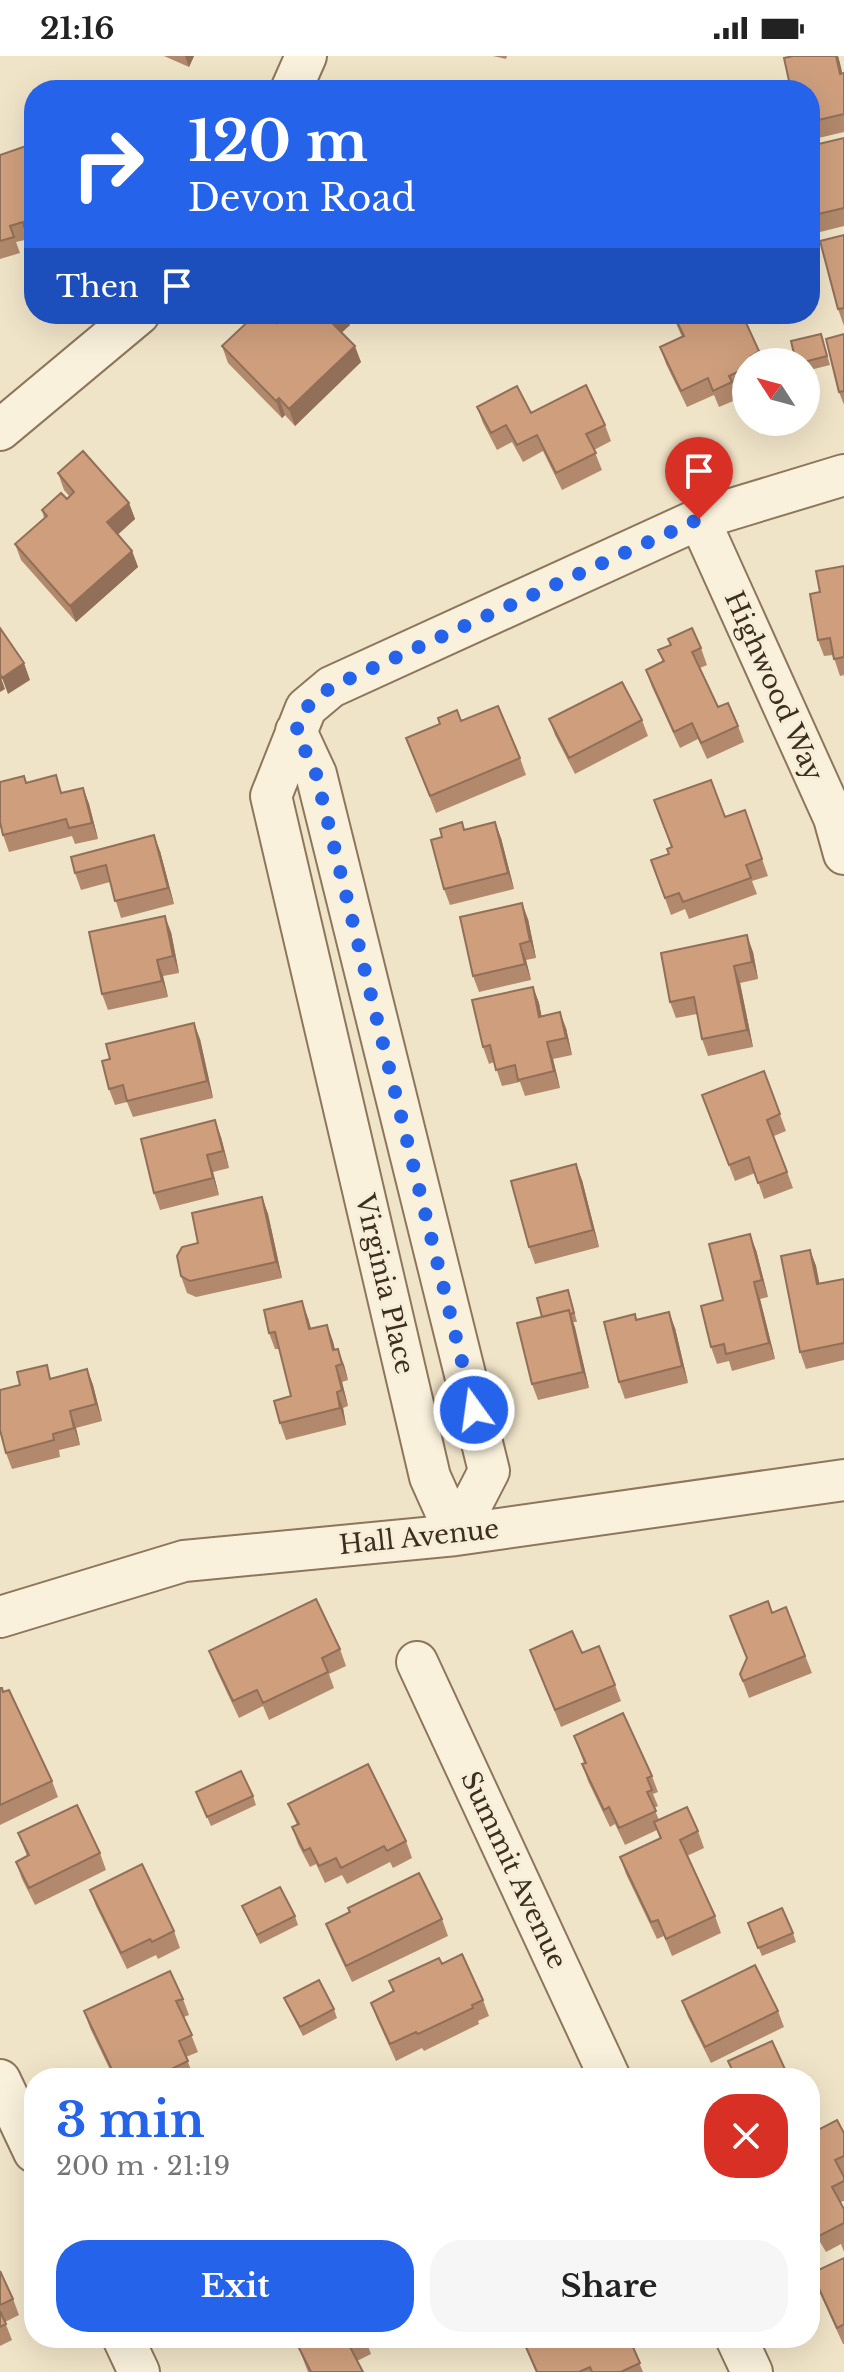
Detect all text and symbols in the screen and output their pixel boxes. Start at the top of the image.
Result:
text: 21:16 [40,10,114,47]
text: 120 m [188,107,368,176]
icon: right [56,112,160,216]
text: Devon Road [188,176,416,221]
icon: arrive [155,264,199,308]
text: Then [56,268,139,305]
north arrow [732,348,820,436]
map controls [732,348,820,436]
pin [665,437,733,519]
icon: arrive [677,449,721,493]
street label: Highwood Way [718,586,830,786]
street label: Virginia Place [349,1190,421,1377]
position arrow [432,1368,516,1452]
street label: Hall Avenue [337,1513,501,1561]
street label: Summit Avenue [454,1766,574,1974]
text: 3 min [56,2090,205,2150]
button: close [704,2094,788,2178]
text: 200 m · 21:19 [56,2150,230,2182]
button: Exit [56,2240,414,2332]
button: Share [430,2240,788,2332]

